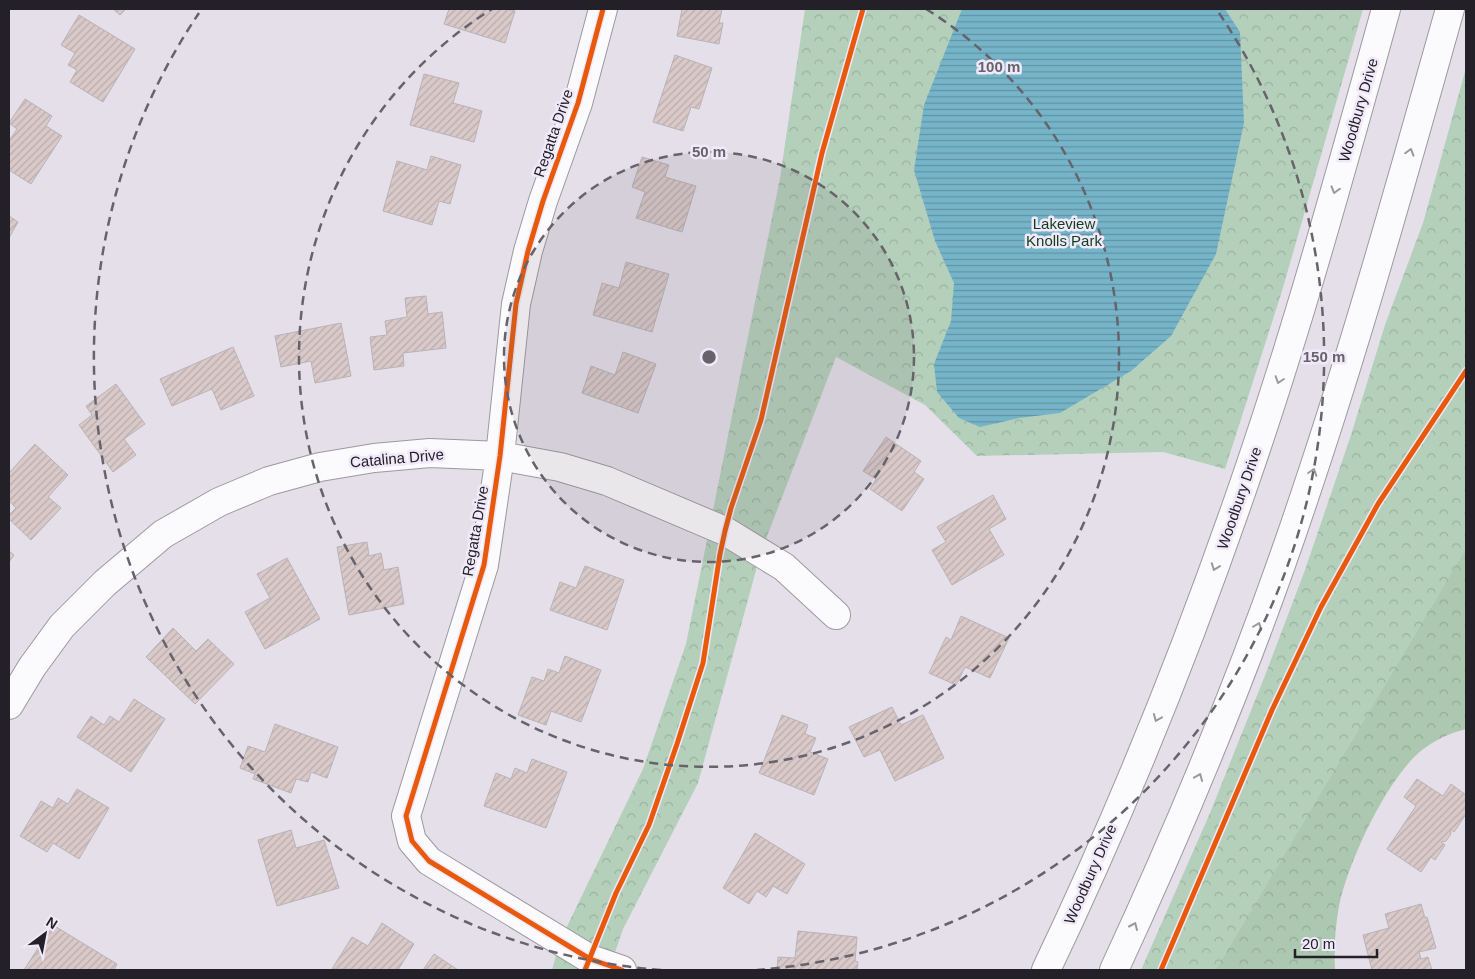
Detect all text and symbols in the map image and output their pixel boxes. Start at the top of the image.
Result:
street label: Woodbury Drive [1335,56,1381,164]
text: 100 m [978,58,1020,75]
street label: Regatta Drive [530,87,576,179]
text: 50 m [692,143,726,160]
one-way arrow [1404,148,1415,156]
one-way arrow [1330,186,1341,195]
park label: Lakeview Knolls Park [1026,215,1102,249]
centre of rings [700,348,718,366]
text: 150 m [1303,348,1345,365]
one-way arrow [1274,375,1284,383]
street label: Catalina Drive [349,445,445,471]
street label: Woodbury Drive [1214,445,1264,551]
one-way arrow [1307,469,1317,477]
street label: Regatta Drive [459,484,491,578]
one-way arrow [1211,562,1221,570]
one-way arrow [1253,622,1263,630]
one-way arrow [1152,713,1163,722]
one-way arrow [1192,773,1203,782]
street label: Woodbury Drive [1060,822,1120,926]
north arrow [20,909,70,959]
text: N [43,914,60,932]
one-way arrow [1128,922,1139,931]
scale bar [1295,926,1378,958]
text: 20 m [1302,935,1335,952]

